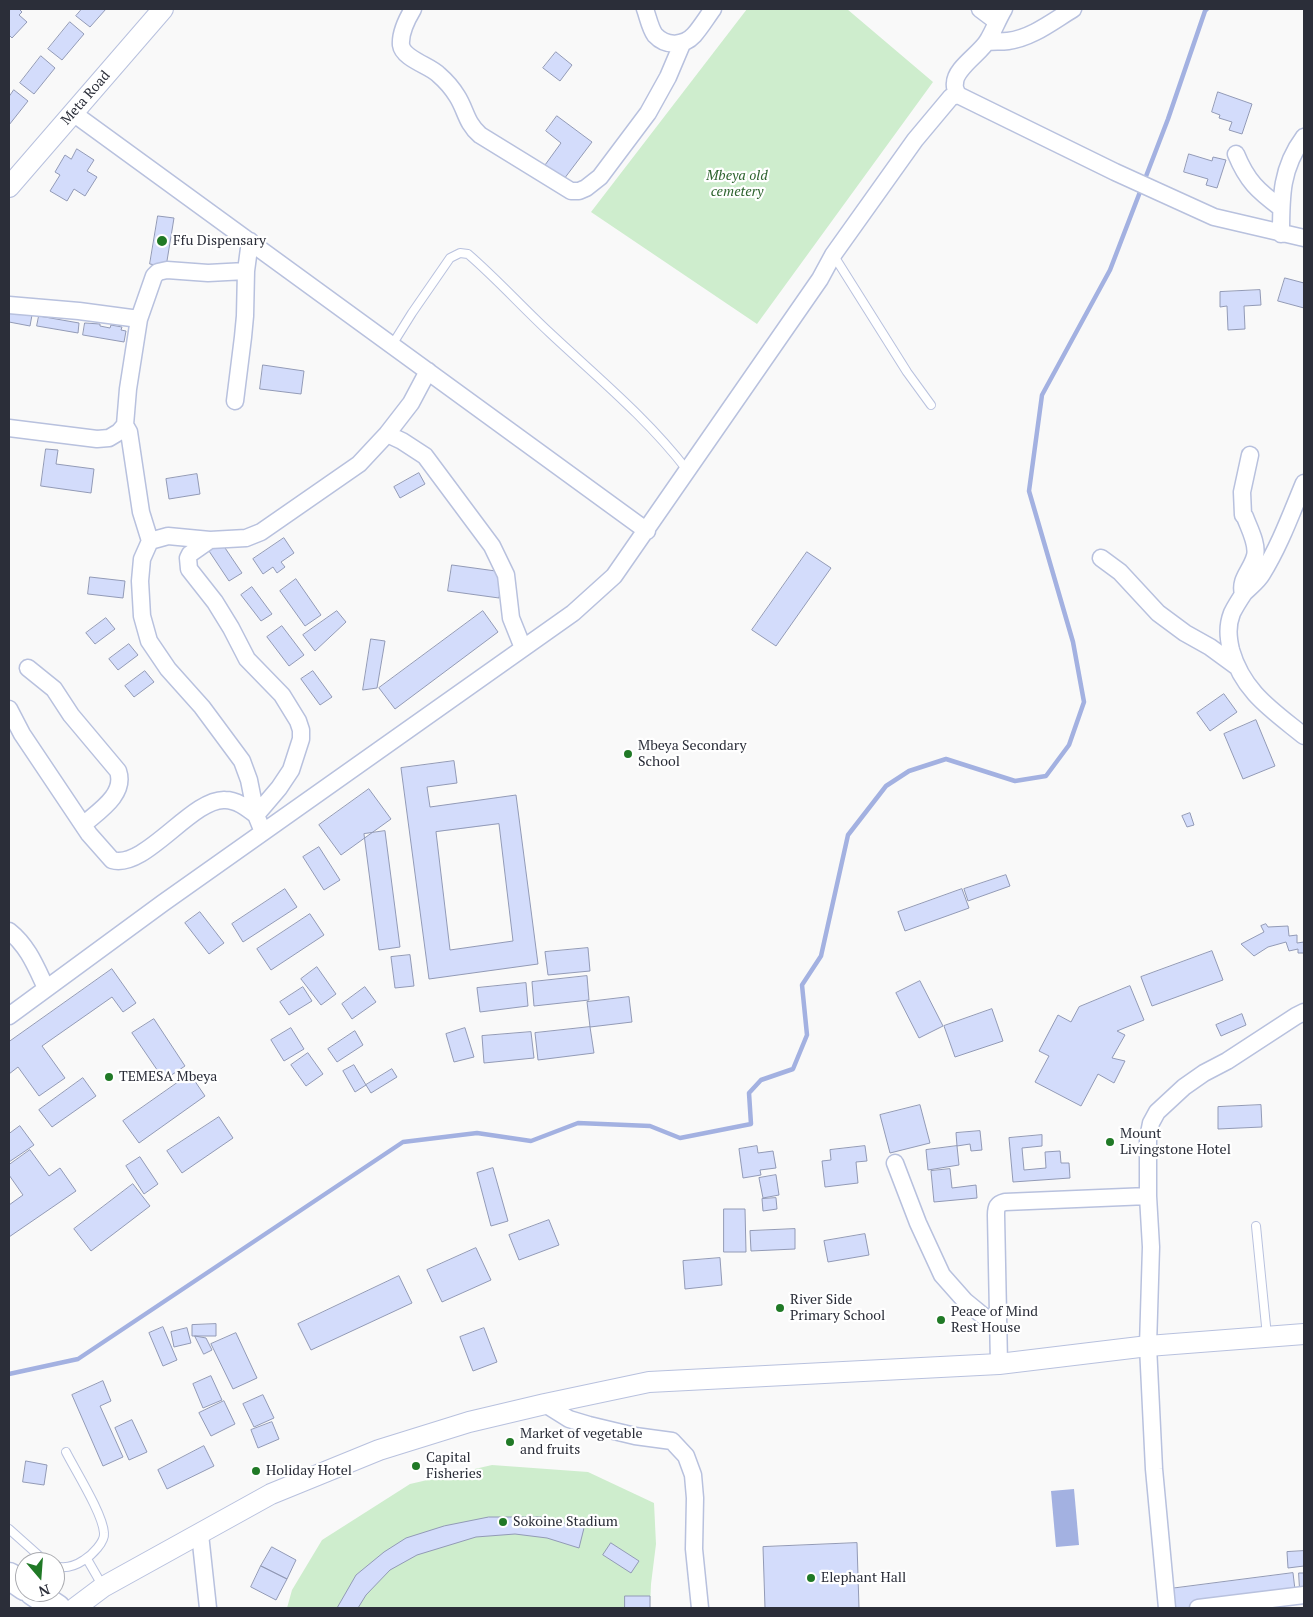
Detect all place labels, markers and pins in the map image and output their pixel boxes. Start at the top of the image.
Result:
place label: Ffu Dispensary [173,233,266,249]
marker: Ffu Dispensary [155,234,169,248]
place label: Mbeya Secondary School [638,738,746,770]
marker: Mbeya Secondary School [622,748,634,760]
place label: TEMESA Mbeya [119,1069,217,1085]
marker: TEMESA Mbeya [103,1071,115,1083]
place label: Mount Livingstone Hotel [1120,1126,1231,1158]
marker: Mount Livingstone Hotel [1104,1136,1116,1148]
place label: River Side Primary School [790,1292,885,1324]
marker: River Side Primary School [774,1302,786,1314]
place label: Peace of Mind Rest House [951,1304,1038,1336]
marker: Peace of Mind Rest House [935,1314,947,1326]
place label: Market of vegetable and fruits [520,1426,643,1458]
marker: Market of vegetable and fruits [504,1436,516,1448]
place label: Capital Fisheries [426,1450,482,1482]
marker: Capital Fisheries [410,1460,422,1472]
place label: Holiday Hotel [266,1463,352,1479]
marker: Holiday Hotel [250,1465,262,1477]
place label: Sokoine Stadium [513,1514,618,1530]
marker: Sokoine Stadium [497,1516,509,1528]
place label: Elephant Hall [821,1570,906,1586]
marker: Elephant Hall [805,1572,817,1584]

